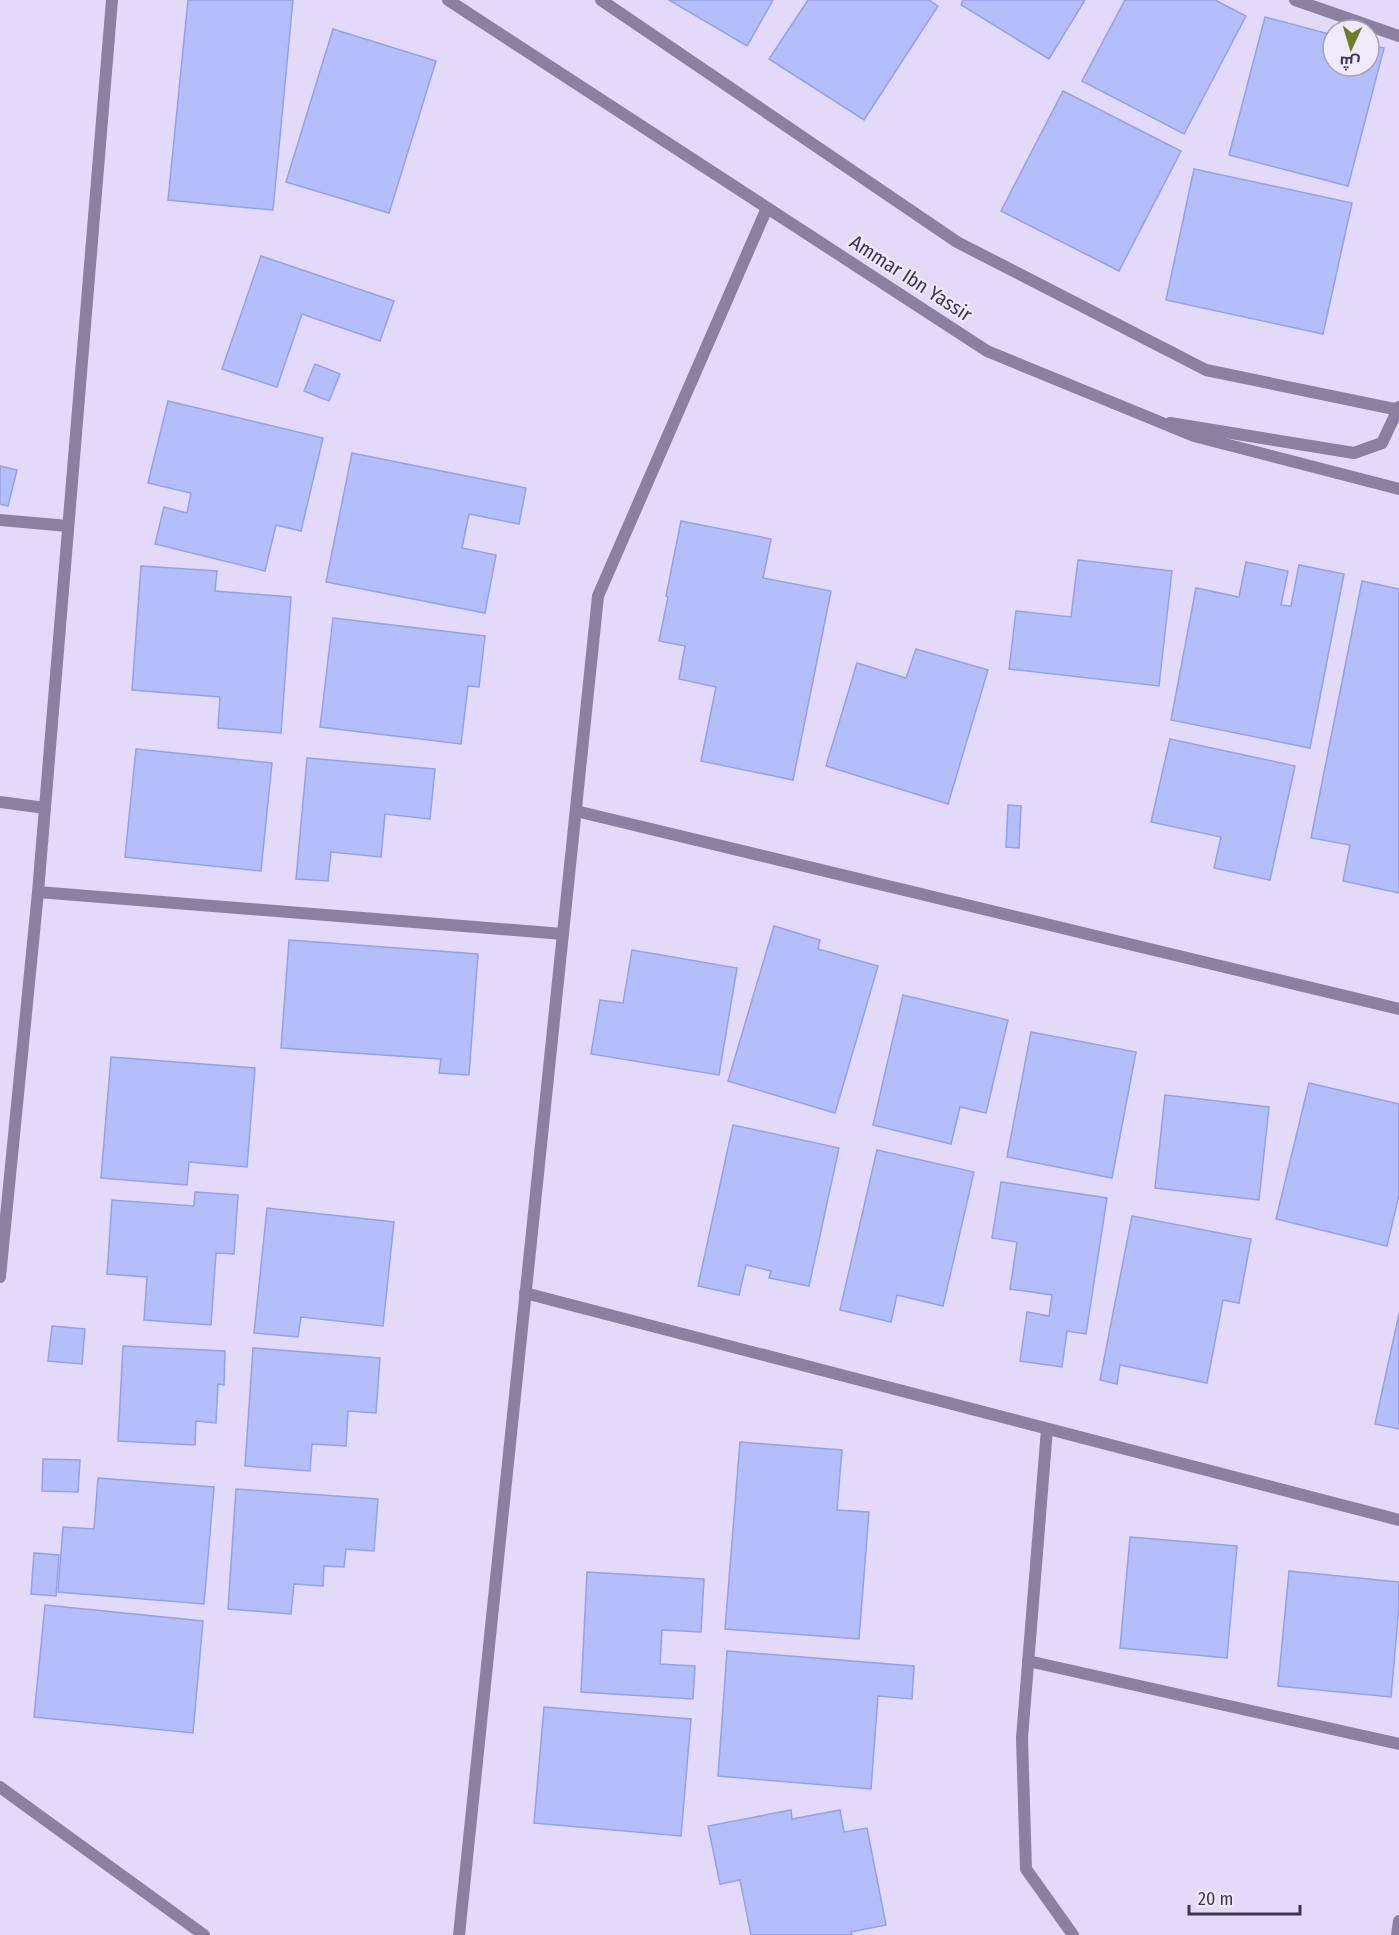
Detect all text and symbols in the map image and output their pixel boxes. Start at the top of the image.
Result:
north arrow [1321,18,1381,78]
text: ش [1339,52,1361,73]
street label: Ammar Ibn Yassir [845,230,977,326]
scale bar [1189,1878,1300,1916]
text: 20 m [1198,1888,1233,1910]

